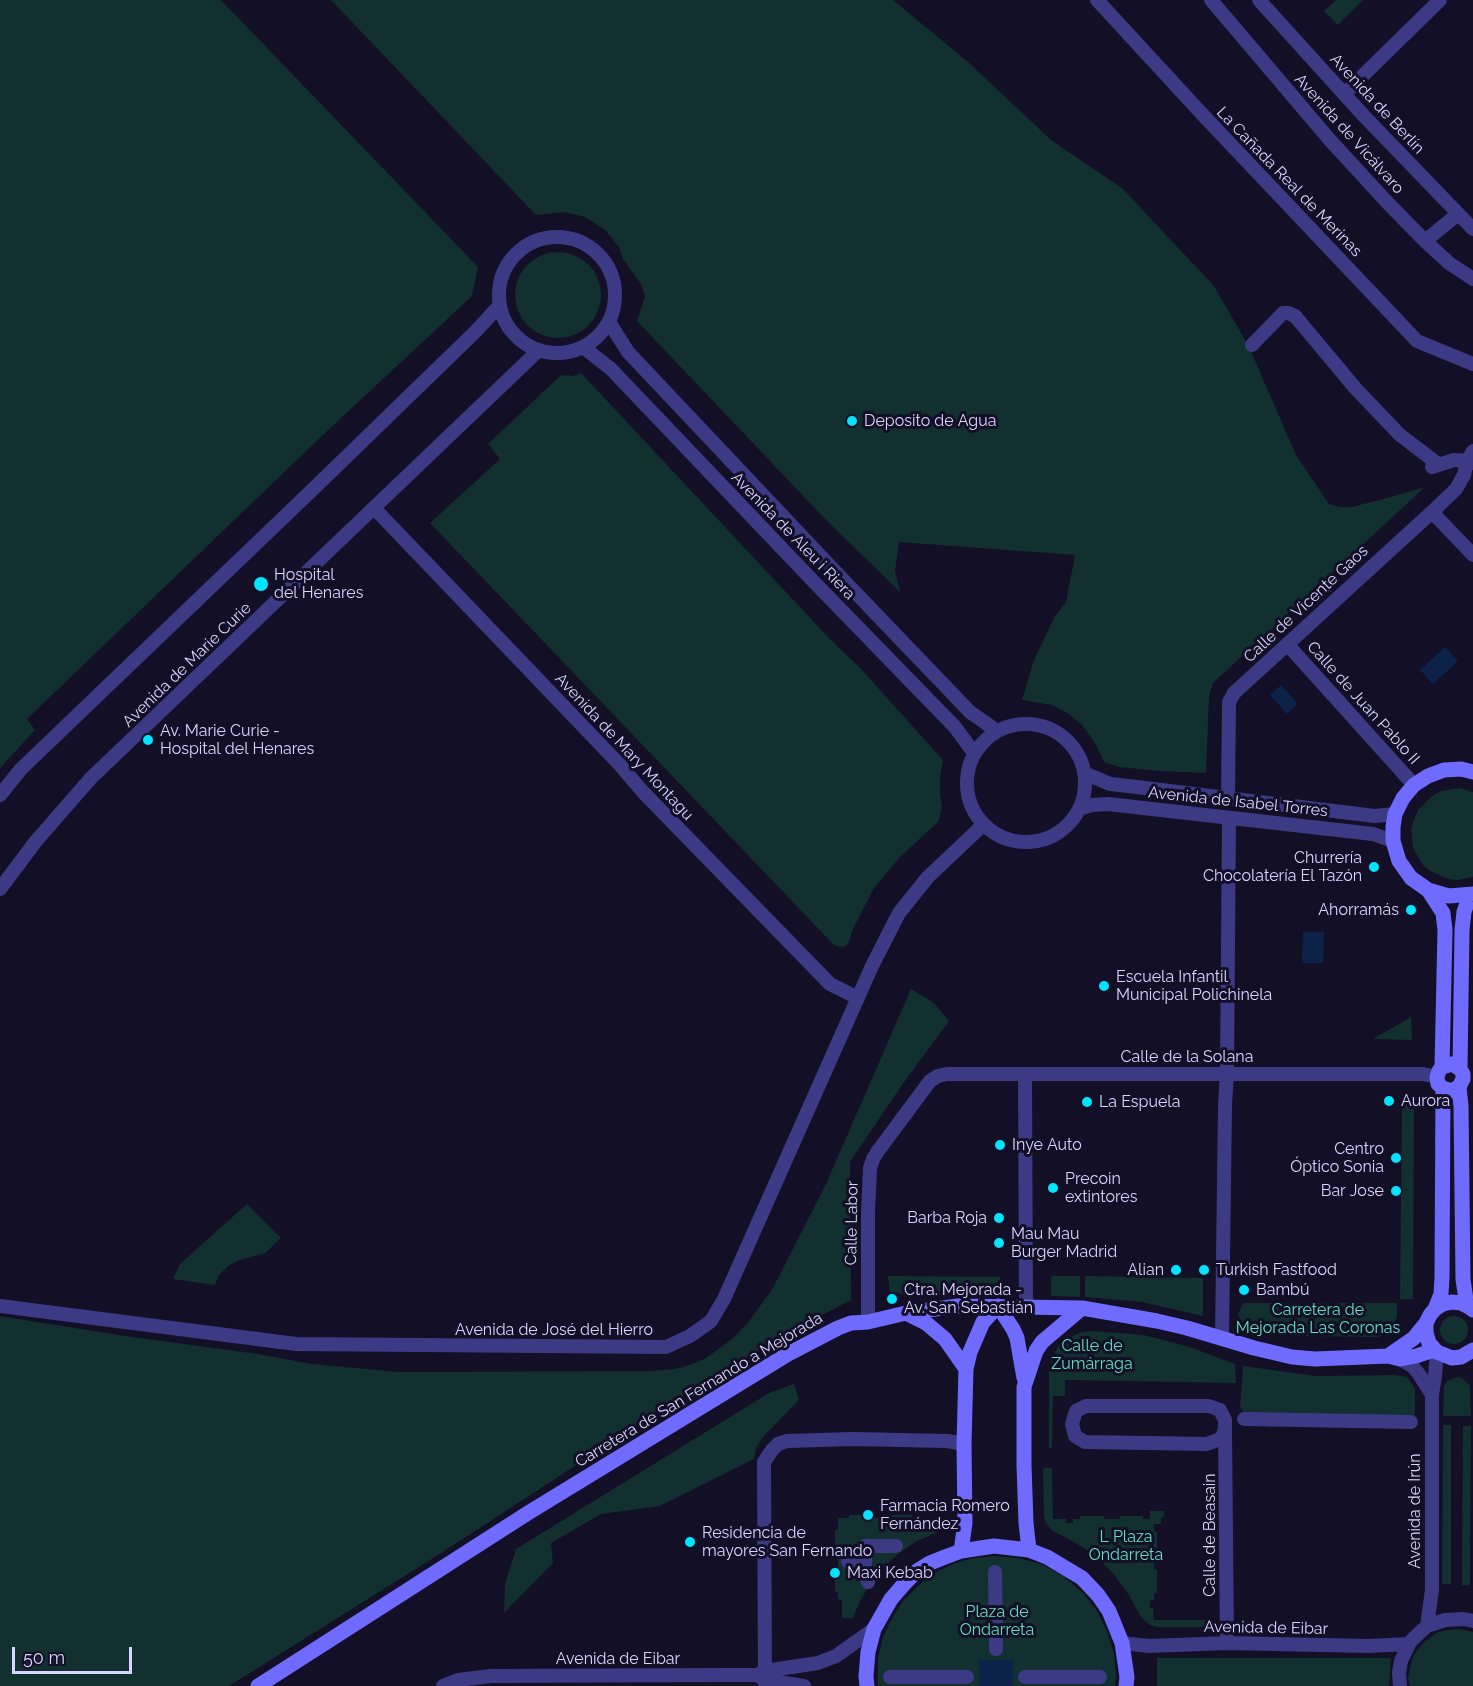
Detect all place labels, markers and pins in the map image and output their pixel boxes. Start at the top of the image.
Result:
place label: Deposito de Agua [864,411,996,431]
marker: Deposito de Agua [845,414,859,428]
place label: Hospital del Henares [274,565,363,603]
marker: Hospital del Henares [252,575,270,593]
place label: Av. Marie Curie - Hospital del Henares [160,721,314,759]
marker: Av. Marie Curie - Hospital del Henares [141,733,155,747]
place label: Churrería Chocolatería El Tazón [1203,848,1362,886]
marker: Churrería Chocolatería El Tazón [1367,860,1381,874]
place label: Ahorramás [1318,900,1399,920]
marker: Ahorramás [1404,903,1418,917]
place label: Escuela Infantil Municipal Polichinela [1116,967,1272,1005]
marker: Escuela Infantil Municipal Polichinela [1097,979,1111,993]
place label: Aurora [1401,1091,1450,1111]
place label: La Espuela [1099,1092,1180,1112]
marker: Aurora [1382,1094,1396,1108]
marker: La Espuela [1080,1095,1094,1109]
place label: Inye Auto [1012,1135,1082,1155]
marker: Inye Auto [993,1138,1007,1152]
place label: Centro Óptico Sonia [1290,1139,1384,1177]
marker: Centro Óptico Sonia [1389,1151,1403,1165]
place label: Precoin extintores [1065,1169,1137,1207]
marker: Precoin extintores [1046,1181,1060,1195]
place label: Bar Jose [1321,1181,1384,1201]
marker: Bar Jose [1389,1184,1403,1198]
place label: Barba Roja [907,1208,987,1228]
marker: Barba Roja [992,1211,1006,1225]
place label: Mau Mau Burger Madrid [1011,1224,1117,1262]
marker: Mau Mau Burger Madrid [992,1236,1006,1250]
place label: Alian [1127,1260,1164,1280]
place label: Turkish Fastfood [1216,1260,1337,1280]
marker: Alian [1169,1263,1183,1277]
marker: Turkish Fastfood [1197,1263,1211,1277]
place label: Ctra. Mejorada - Av. San Sebastián [904,1280,1033,1318]
place label: Bambú [1256,1280,1309,1300]
marker: Bambú [1237,1283,1251,1297]
marker: Ctra. Mejorada - Av. San Sebastián [885,1292,899,1306]
place label: Farmacia Romero Fernández [880,1496,1010,1534]
marker: Farmacia Romero Fernández [861,1508,875,1522]
place label: Residencia de mayores San Fernando [702,1523,872,1561]
marker: Residencia de mayores San Fernando [683,1535,697,1549]
place label: Maxi Kebab [847,1563,933,1583]
marker: Maxi Kebab [828,1566,842,1580]

